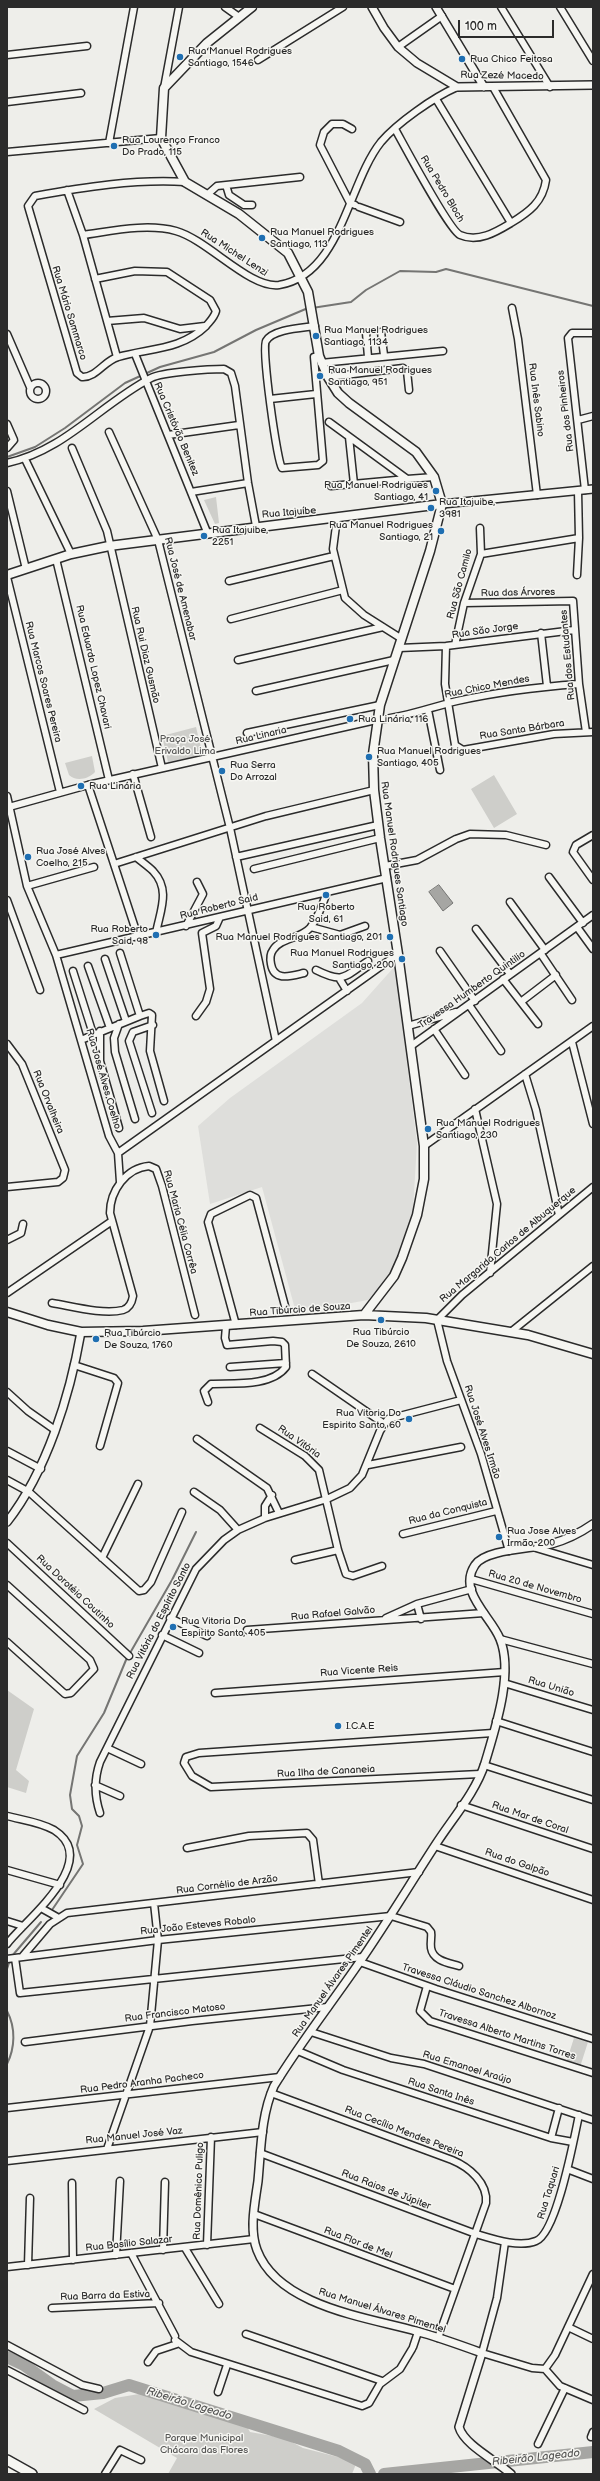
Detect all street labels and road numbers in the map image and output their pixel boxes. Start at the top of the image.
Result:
street label: Rua Zezé Macedo [460,69,544,83]
street label: Rua Pedro Bloch [417,153,467,225]
street label: Rua Michel Lenzi [198,227,270,279]
street label: Rua Mário Sammarco [49,264,89,362]
street label: Rua Inês Sabino [526,362,546,438]
street label: Rua dos Pinheiros [555,369,577,453]
street label: Rua Cristóvão Benitez [151,380,201,478]
street label: Rua Itajuíbe [261,505,317,521]
street label: Rua José de Amenabar [161,536,199,642]
street label: Rua São Camilo [445,547,475,621]
street label: Rua das Árvores [481,586,555,600]
street label: Rua Eduardo Lopez Chavari [73,604,113,730]
street label: Rua Rui Diaz Gusmão [128,605,162,705]
street label: Rua dos Estudantes [558,609,578,701]
street label: Rua Marcos Soares Pereira [22,620,64,744]
street label: Rua São Jorge [451,620,519,642]
street label: Rua Chico Mendes [443,673,531,701]
street label: Rua Santa Bárbara [479,717,565,743]
street label: Rua Linaria [234,724,288,748]
street label: Rua Manuel Rodrigues Santiago [378,781,410,927]
street label: Rua Roberto Said [179,891,259,923]
street label: Travessa Humberto Quintilio [416,948,528,1032]
street label: Rua José Alves Coelho [83,1027,123,1131]
street label: Rua Orvalheira [30,1068,66,1136]
street label: Rua Maria Célia Corrêa [160,1169,200,1275]
street label: Rua Margarida Carlos de Albuquerque [438,1184,578,1306]
street label: Rua Tibúrcio de Souza [249,1300,351,1320]
street label: Rua José Alves Irmão [461,1383,503,1481]
street label: Rua Vitória [275,1423,323,1461]
street label: Rua da Conquista [407,1496,489,1528]
street label: Rua Dorotéia Coutinho [33,1553,117,1631]
street label: Rua Vitória do Espírito Santo [124,1561,194,1681]
street label: Rua 20 de Novembro [487,1568,583,1606]
street label: Rua Rafael Galvão [290,1604,376,1624]
street label: Rua Vicente Reis [320,1662,398,1680]
street label: Rua União [526,1674,576,1700]
street label: Rua Ilha de Cananeia [277,1763,375,1781]
street label: Rua Mar de Coral [490,1799,570,1837]
street label: Rua do Galpão [483,1846,551,1880]
street label: Rua Cornélio de Arzão [175,1873,279,1897]
street label: Rua João Esteves Robalo [140,1914,256,1938]
street label: Rua Manuel Álvares Pimentel [290,1924,376,2040]
street label: Travessa Cláudio Sanchez Albornoz [400,1961,558,2023]
street label: Rua Francisco Matoso [124,2001,226,2025]
street label: Travessa Alberto Martins Torres [437,2007,577,2063]
street label: Rua Emanoel Araújo [421,2049,513,2087]
street label: Rua Pedro Aranha Pacheco [80,2069,204,2097]
street label: Rua Santa Inês [406,2076,476,2108]
street label: Rua Cecílio Mendes Pereira [343,2104,465,2160]
street label: Rua Manuel José Vaz [85,2125,183,2147]
street label: Rua Domênico Puligo [191,2142,207,2240]
street label: Rua Taquari [535,2165,563,2221]
street label: Rua Raios de Júpiter [340,2167,432,2213]
street label: Rua Flor de Mel [322,2224,394,2262]
street label: Rua Basílio Salazar [85,2233,173,2255]
street label: Rua Manuel Álvares Pimentel [317,2286,447,2336]
street label: Rua Barra da Estiva [60,2288,150,2304]

